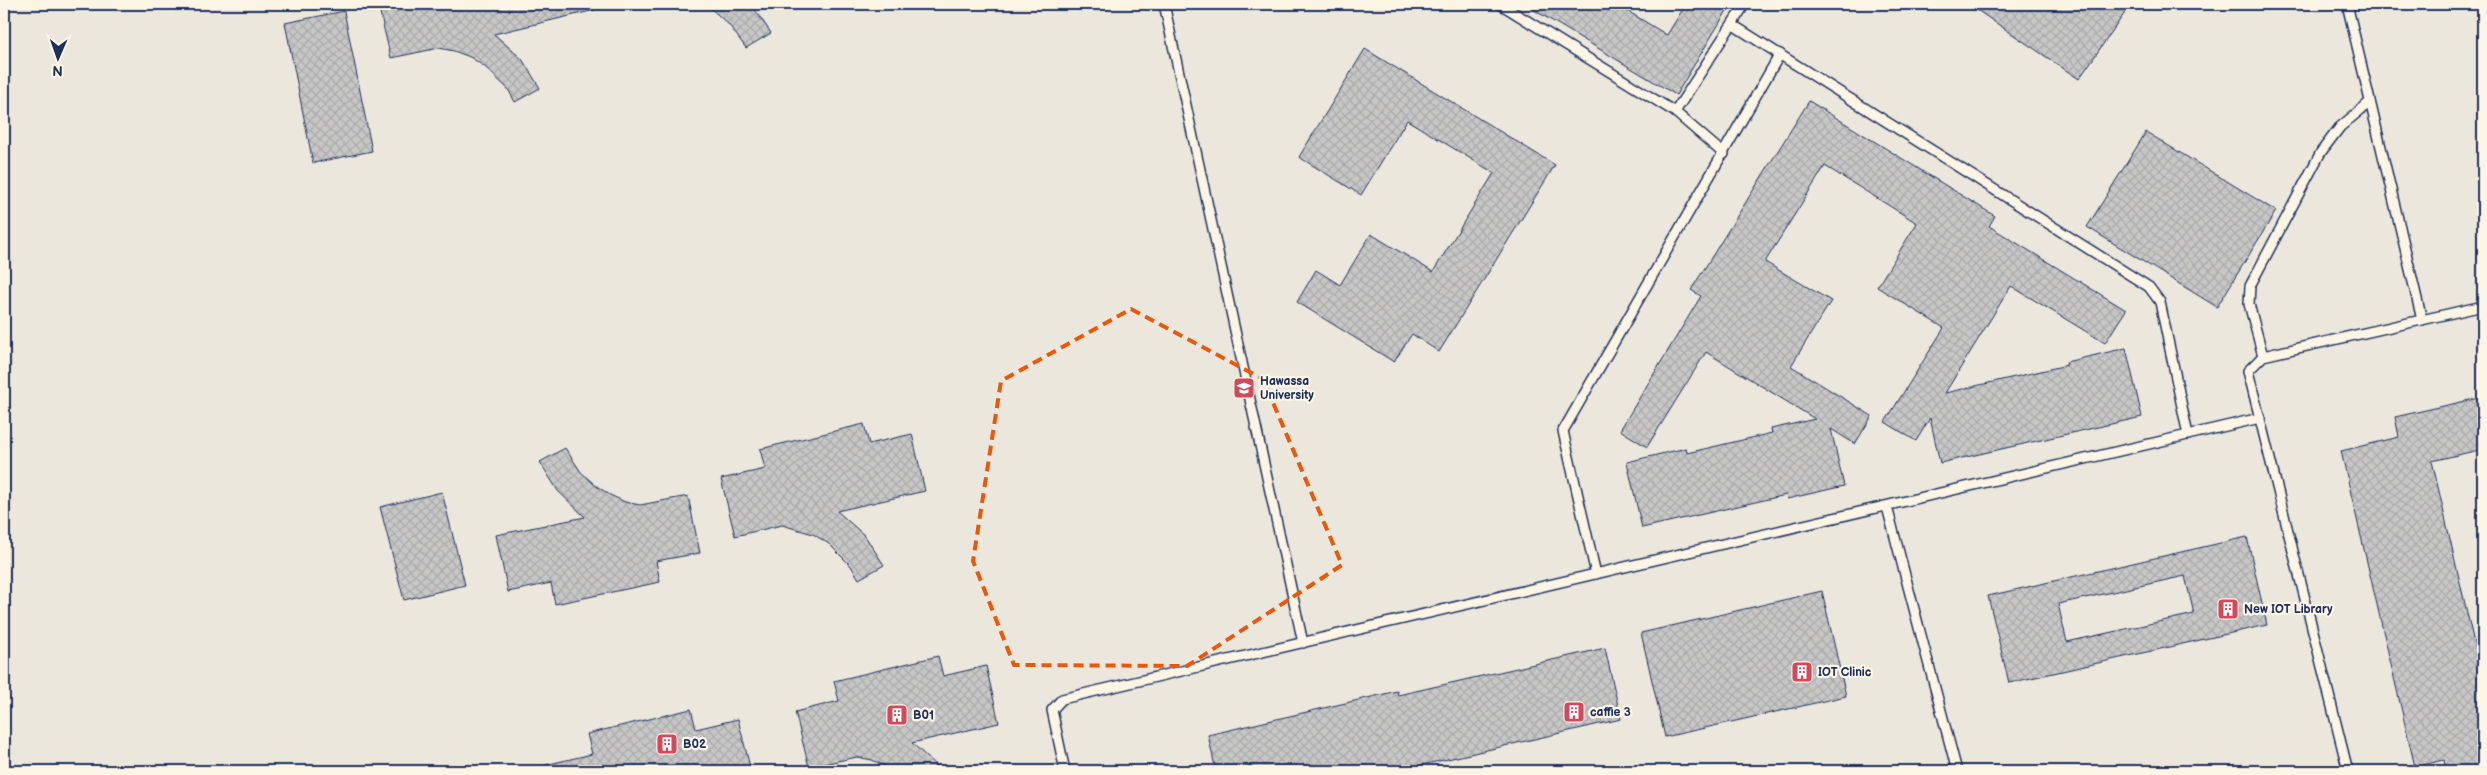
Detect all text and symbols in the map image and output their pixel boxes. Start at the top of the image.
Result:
north arrow [32,32,82,82]
text: N [52,62,63,79]
place label: Hawassa University [1260,374,1314,403]
school or university icon: Hawassa University [1232,376,1256,400]
building icon: New IOT Library [2216,597,2240,621]
place label: New IOT Library [2244,602,2333,617]
building icon: IOT Clinic [1790,660,1814,684]
place label: IOT Clinic [1818,665,1872,680]
building icon: caffie 3 [1562,700,1586,724]
building icon: B01 [885,703,909,727]
place label: caffie 3 [1590,705,1631,720]
place label: B01 [913,708,934,723]
building icon: B02 [655,732,679,756]
place label: B02 [683,737,707,752]

